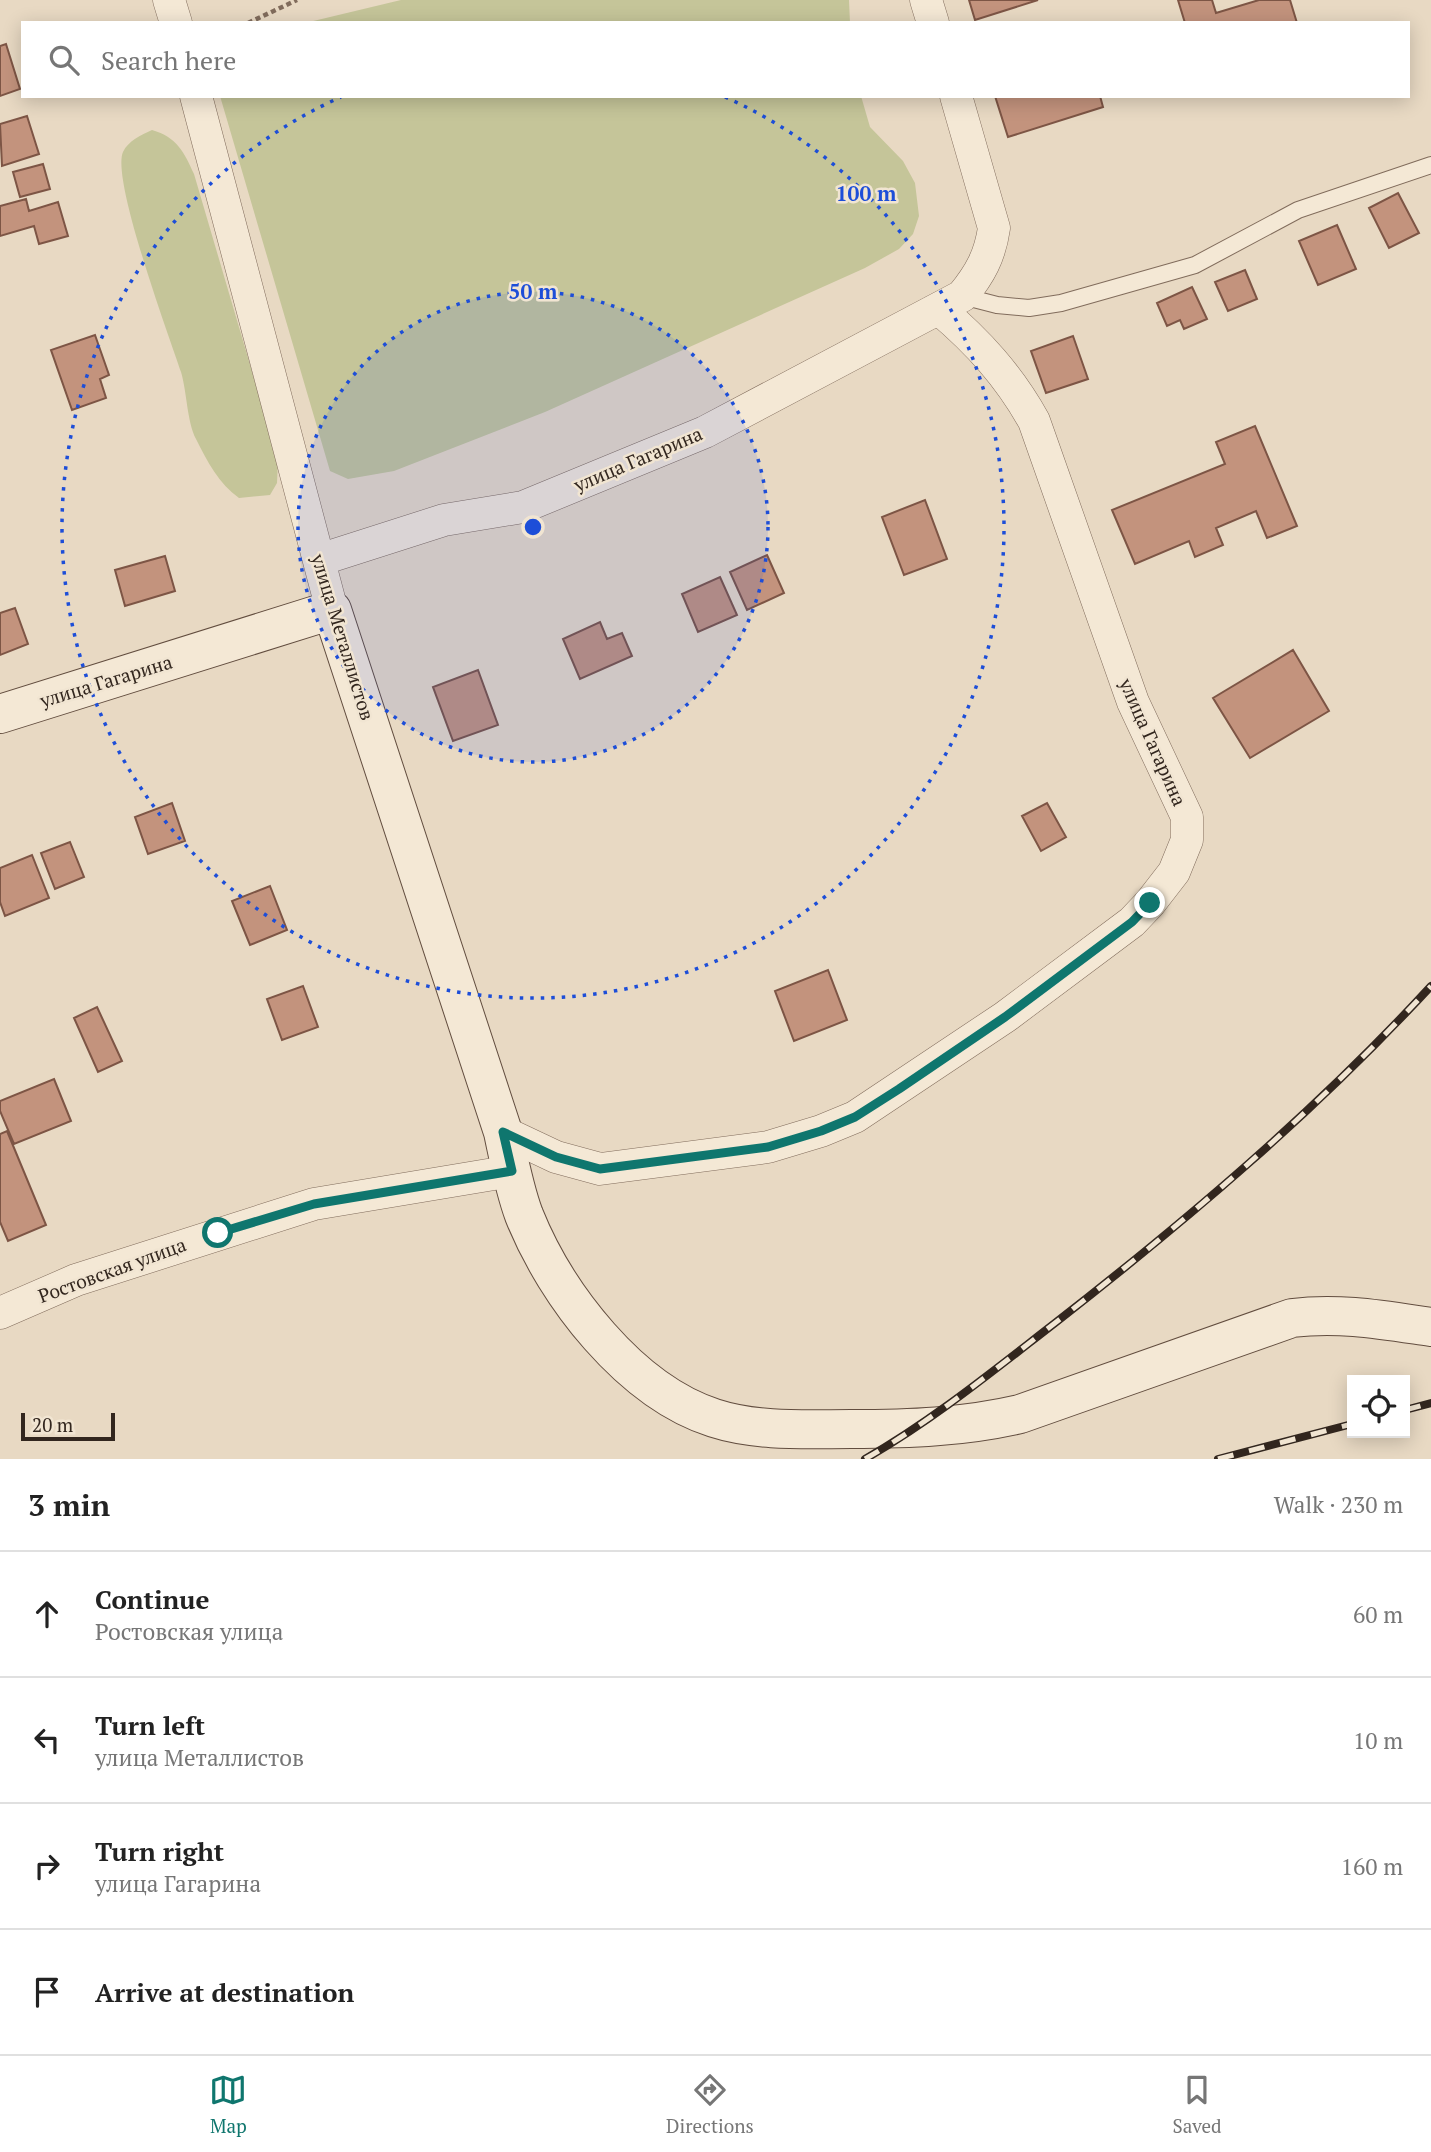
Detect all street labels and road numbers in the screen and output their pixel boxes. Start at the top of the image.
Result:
street label: улица Гагарина [569,420,706,497]
street label: улица Металлистов [306,550,381,723]
street label: улица Гагарина [36,648,175,713]
street label: улица Гагарина [1114,673,1193,810]
street label: Ростовская улица [34,1231,190,1308]

